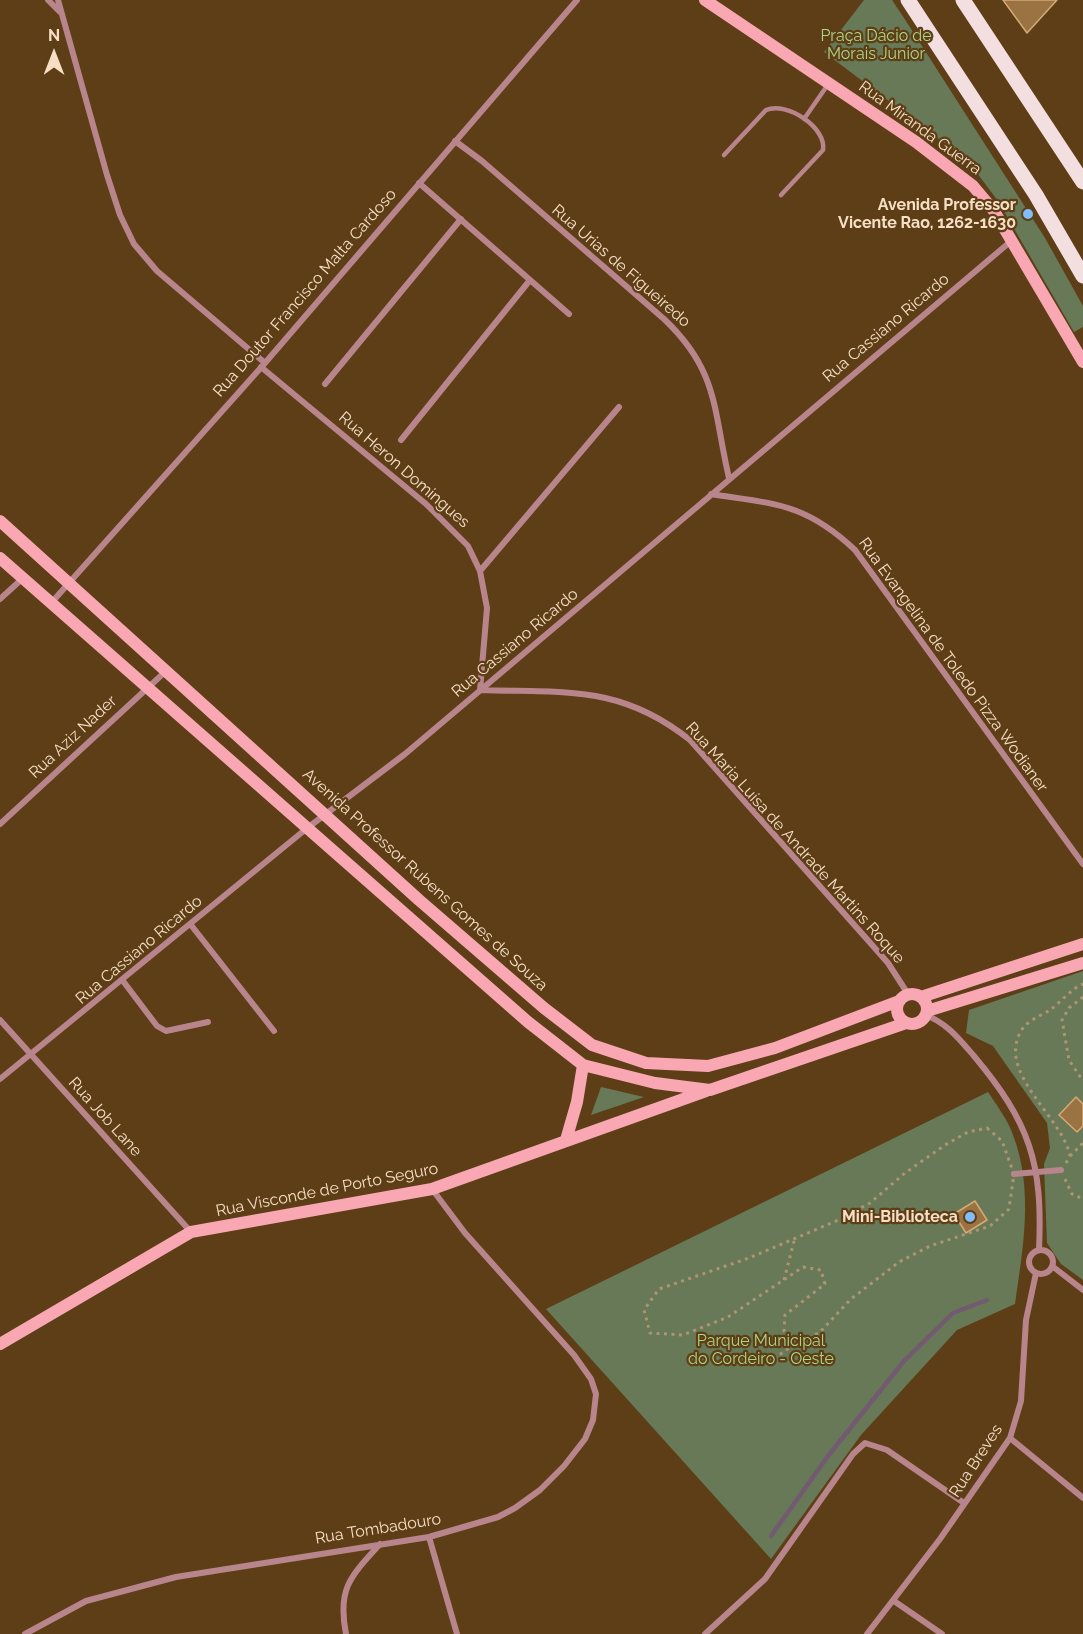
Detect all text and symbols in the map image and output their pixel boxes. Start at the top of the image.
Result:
north arrow [24,24,84,84]
text: N [48,26,60,45]
park label: Praça Dácio de Morais Junior [820,26,932,64]
street label: Rua Miranda Guerra [855,77,985,179]
street label: Rua Doutor Francisco Malta Cardoso [209,185,401,401]
place label: Avenida Professor Vicente Rao, 1262-1630 [838,195,1016,233]
street label: Rua Urias de Figueiredo [548,201,694,331]
marker: Avenida Professor Vicente Rao, 1262-1630 [1021,207,1035,221]
street label: Rua Cassiano Ricardo [819,269,953,387]
street label: Rua Heron Domingues [335,408,473,532]
street label: Rua Evangelina de Toledo Pizza Wodianer [854,534,1052,796]
street label: Rua Cassiano Ricardo [448,584,582,702]
street label: Rua Aziz Nader [25,692,121,782]
street label: Rua Maria Luísa de Andrade Martins Roque [681,718,909,968]
street label: Avenida Professor Rubens Gomes de Souza [299,765,551,995]
street label: Rua Cassiano Ricardo [72,891,206,1009]
street label: Rua Job Lane [64,1073,146,1161]
street label: Rua Visconde de Porto Seguro [214,1159,440,1221]
place label: Mini-Biblioteca [842,1207,958,1227]
marker: Mini-Biblioteca [963,1210,977,1224]
park label: Parque Municipal do Cordeiro - Oeste [688,1331,834,1369]
street label: Rua Breves [945,1421,1007,1501]
street label: Rua Tombadouro [314,1510,442,1548]

